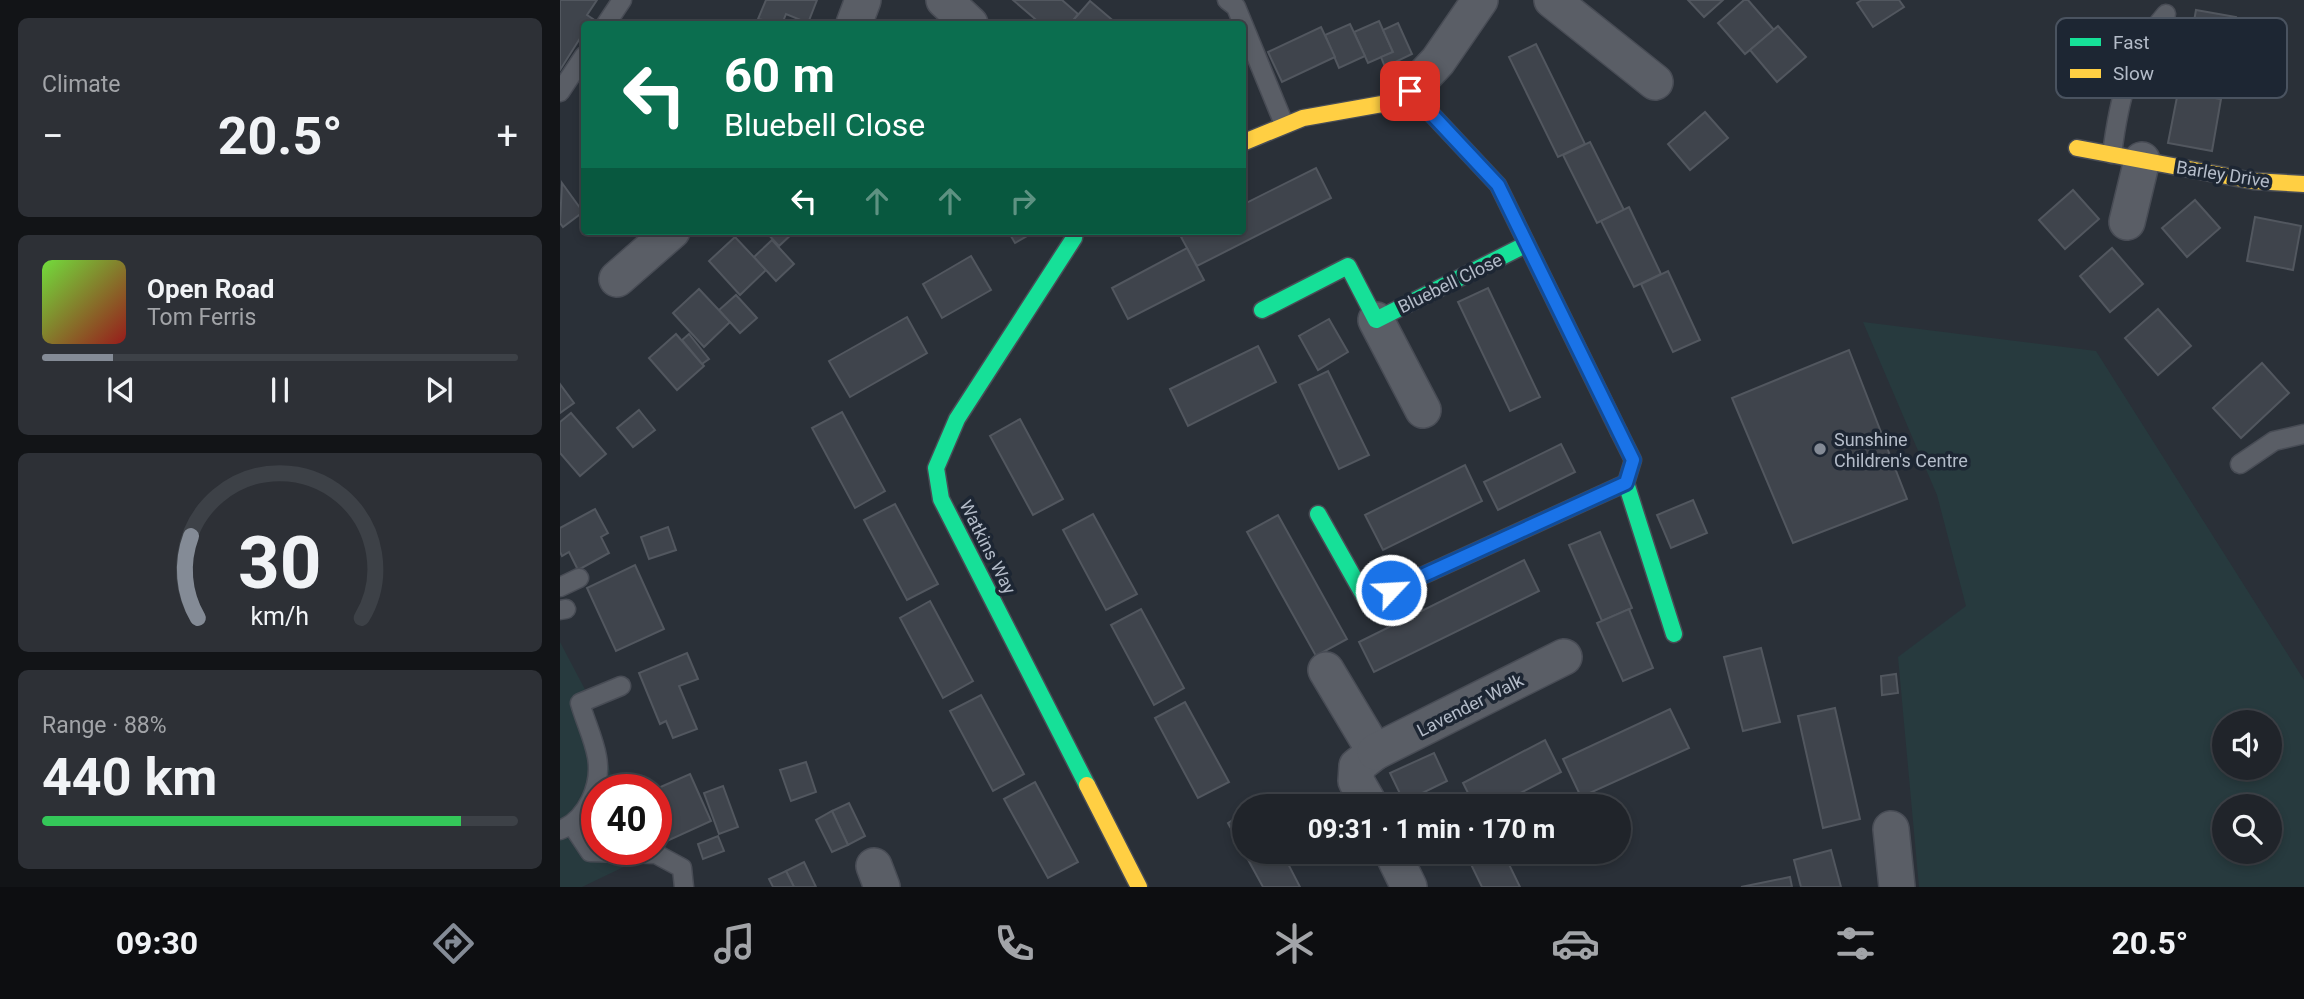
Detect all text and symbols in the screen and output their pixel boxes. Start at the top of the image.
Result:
legend [2056,18,2287,98]
text: Fast [2113,31,2150,54]
text: 60 m [724,47,835,104]
icon: left [609,49,700,140]
pin [1380,61,1440,121]
text: Slow [2113,62,2154,85]
text: Climate [42,71,121,98]
icon: arrive [1391,72,1429,110]
text: 20.5° [218,106,343,167]
text: Bluebell Close [724,106,925,144]
text: − [42,114,64,158]
text: + [496,114,518,158]
street label: Barley Drive [2175,156,2271,192]
icon: left [785,182,823,220]
icon: ahead [858,182,896,220]
icon: ahead [931,182,969,220]
icon: right [1004,182,1042,220]
street label: Bluebell Close [1395,249,1505,317]
text: Open Road [147,274,275,304]
text: Tom Ferris [147,304,256,331]
icon: previous [102,371,140,409]
icon: pause [261,371,299,409]
icon: next [420,371,458,409]
place label: Sunshine Children's Centre [1834,429,1968,471]
marker: Sunshine Children's Centre [1812,441,1828,457]
street label: Watkins Way [955,497,1021,598]
text: 30 [238,521,322,607]
position arrow [1354,553,1428,627]
text: km/h [251,602,309,631]
street label: Lavender Walk [1413,669,1528,741]
map controls [2212,710,2282,864]
button: sound [2212,710,2282,780]
text: Range · 88% [42,712,167,739]
text: 440 km [42,747,217,808]
speed limit sign: 40 [581,774,672,865]
button: search [2212,794,2282,864]
text: 09:31 · 1 min · 170 m [1308,814,1555,844]
icon: directions [429,919,478,968]
icon: music [710,919,759,968]
icon: phone [990,919,1039,968]
icon: climate [1270,919,1319,968]
icon: car [1551,919,1600,968]
icon: filters [1831,919,1880,968]
text: 09:30 [116,924,198,962]
text: 20.5° [2111,924,2188,962]

